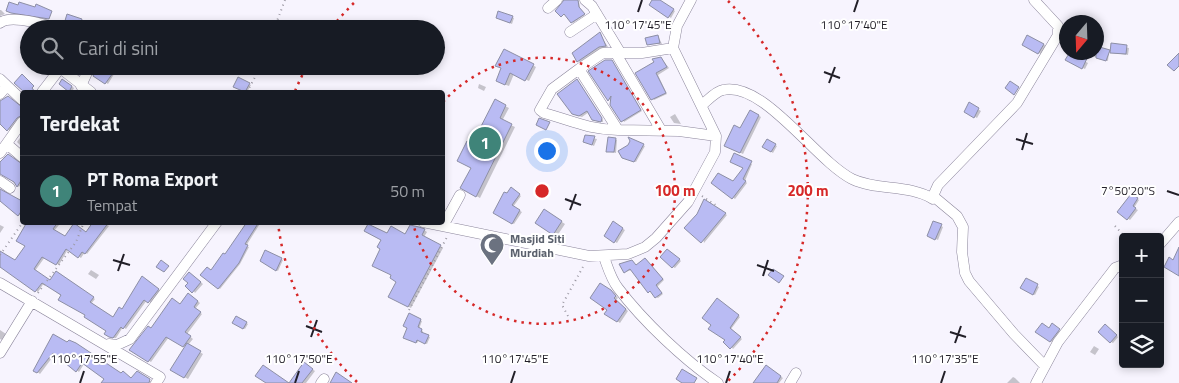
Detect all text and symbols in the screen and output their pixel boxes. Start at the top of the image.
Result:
text: 110°17'45"E [604,15,672,34]
text: 110°17'40"E [820,15,888,34]
north arrow [1059,15,1104,60]
search box [20,20,445,75]
text: Cari di sini [78,33,159,62]
icon: search [38,34,66,62]
text: Terdekat [40,107,120,139]
pin: 1 [469,124,501,162]
your location [534,138,560,164]
text: PT Roma Export [87,164,218,193]
text: 1 [52,179,60,203]
text: 50 m [390,179,425,203]
text: 100 m [654,179,696,202]
text: 200 m [787,179,829,202]
text: 7°50'20"S [1101,181,1155,200]
centre of rings [533,182,551,200]
text: Tempat [87,193,137,217]
place label: Masjid Siti Murdiah [510,229,565,262]
mosque icon: Masjid Siti Murdiah [479,232,505,266]
map controls [1119,233,1164,368]
button: + [1119,233,1164,278]
button: − [1119,278,1164,323]
button: layers [1119,323,1164,368]
text: 110°17'55"E [50,349,118,368]
text: 110°17'50"E [265,349,333,368]
text: 110°17'45"E [481,349,549,368]
text: 110°17'40"E [696,349,764,368]
text: 110°17'35"E [911,349,979,368]

